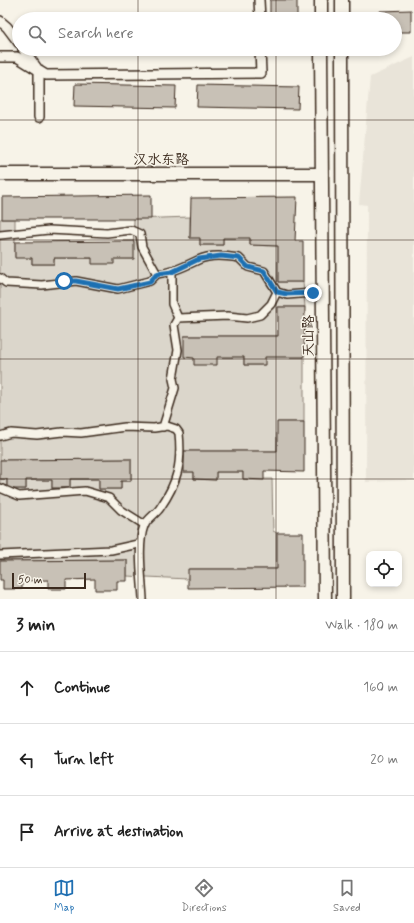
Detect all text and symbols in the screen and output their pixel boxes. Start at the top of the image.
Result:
search box [12,12,402,56]
icon: search [26,23,48,45]
text: Search here [58,24,134,44]
street label: 汉水东路 [133,151,189,169]
route start [55,272,73,290]
route end [304,284,322,302]
street label: 天山路 [300,315,318,357]
map controls [366,551,402,587]
button: locate [366,551,402,587]
scale bar [12,571,86,590]
text: 50 m [18,573,43,587]
text: 3 min [16,614,55,636]
text: Walk · 180 m [325,617,398,634]
icon: ahead [16,677,38,699]
text: Continue [54,678,110,698]
text: 160 m [363,679,398,696]
icon: left [16,749,38,771]
text: Turn left [54,750,114,770]
text: 20 m [370,751,398,768]
icon: arrive [16,821,38,843]
text: Arrive at destination [54,822,183,842]
tab: Map [53,877,75,915]
tab: Directions [181,877,227,915]
tab: Saved [333,877,361,915]

